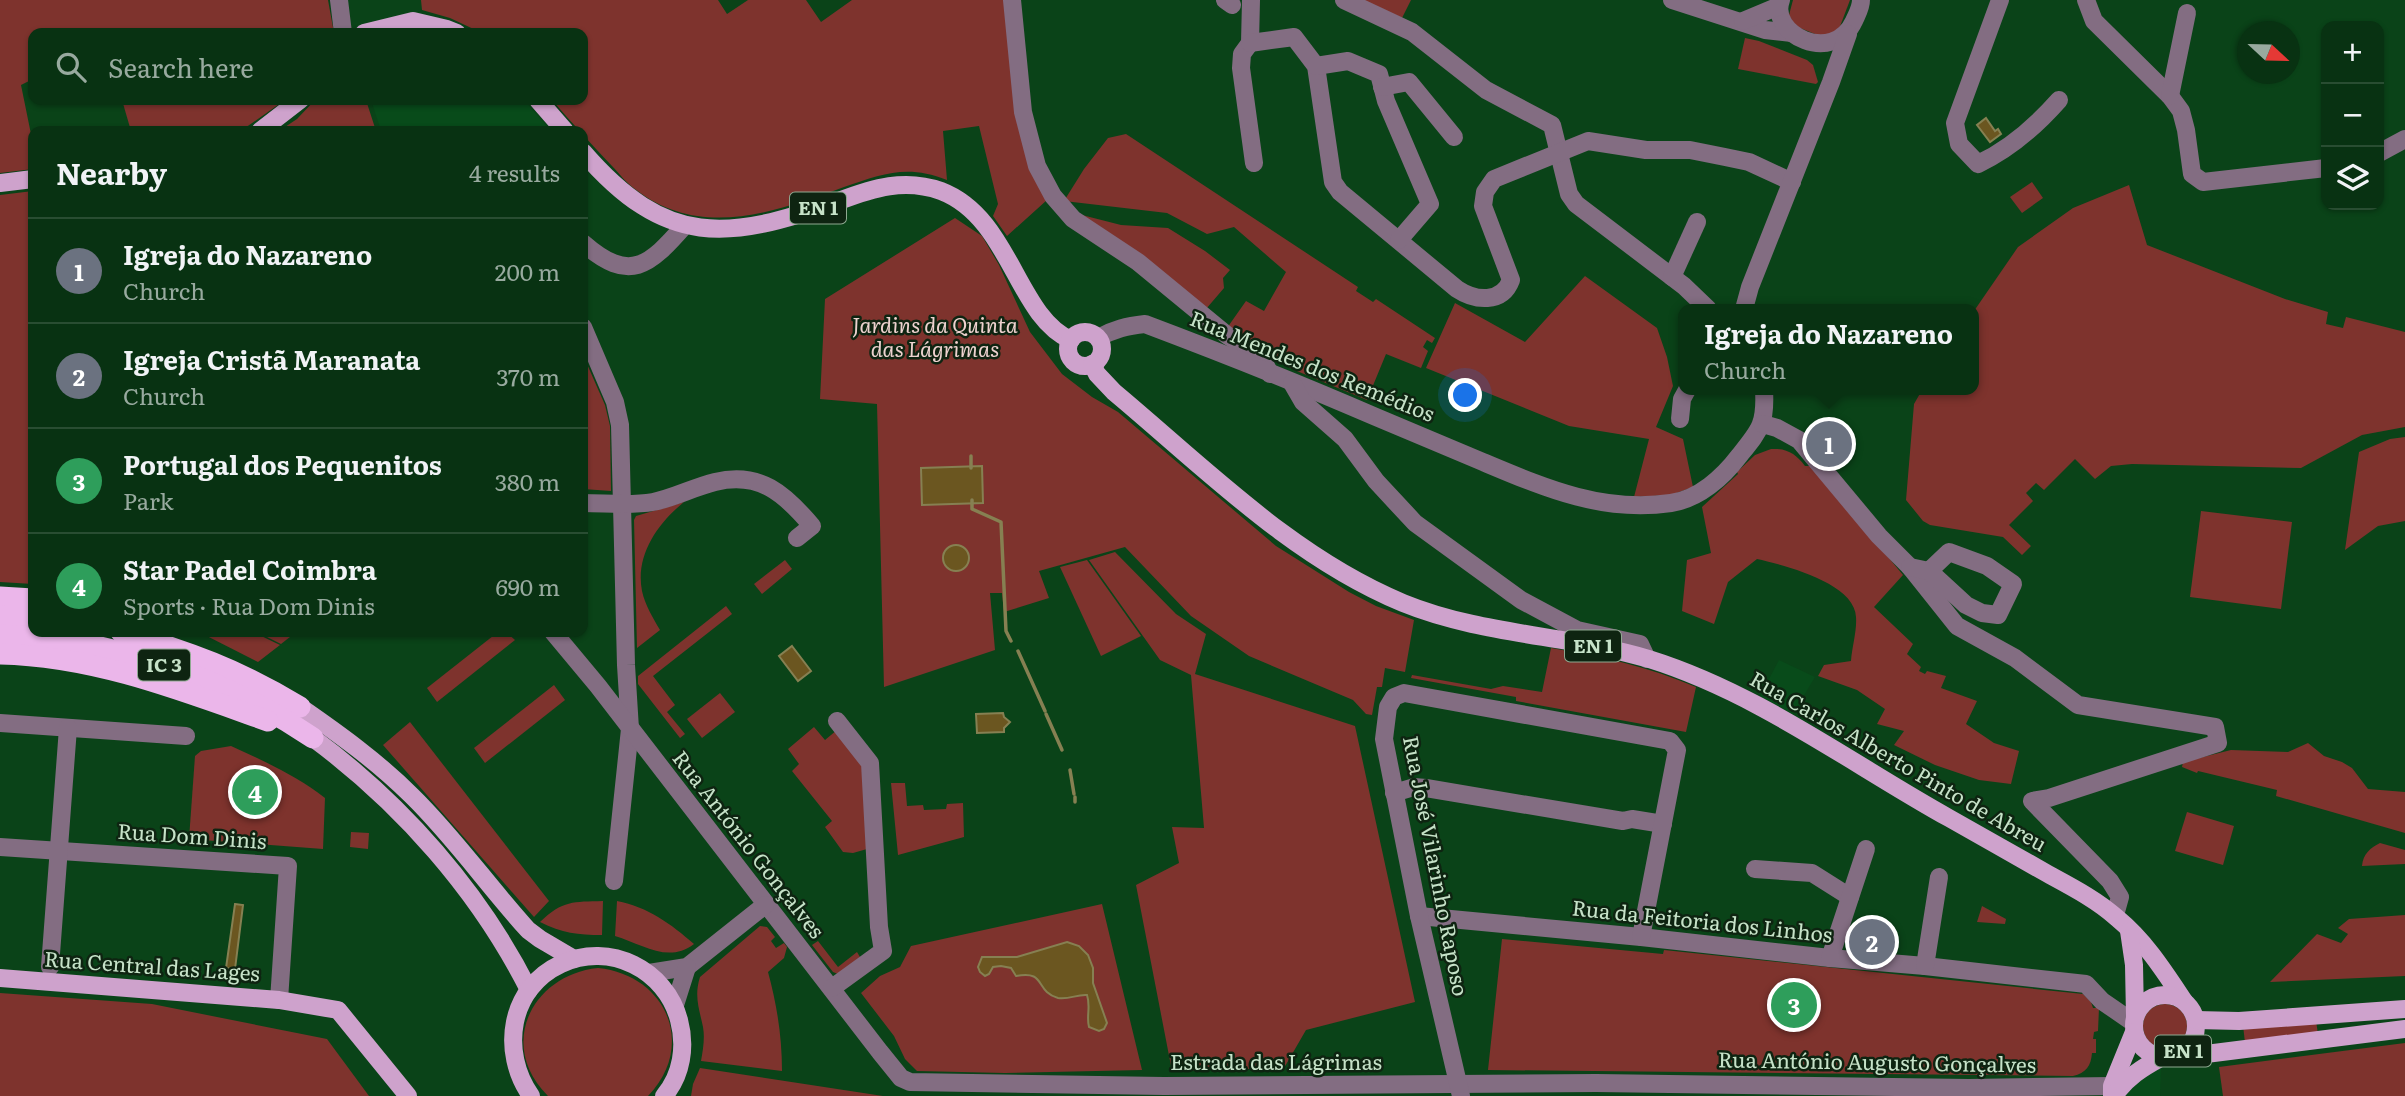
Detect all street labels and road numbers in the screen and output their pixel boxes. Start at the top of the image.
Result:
road number: EN 1 [790,192,846,224]
street label: Rua Mendes dos Remédios [1186,301,1440,428]
road number: EN 1 [1565,631,1621,662]
road number: IC 3 [138,650,190,680]
street label: Rua Carlos Alberto Pinto de Abreu [1745,662,2054,858]
street label: Rua José Vilarinho Raposo [1397,733,1478,998]
street label: Rua António Gonçalves [667,743,833,944]
street label: Rua Dom Dinis [117,814,268,855]
street label: Rua da Feitoria dos Linhos [1571,890,1834,949]
street label: Rua Central das Lages [43,942,261,988]
road number: EN 1 [2155,1036,2211,1066]
street label: Rua António Augusto Gonçalves [1718,1042,2036,1079]
street label: Estrada das Lágrimas [1170,1045,1382,1076]

